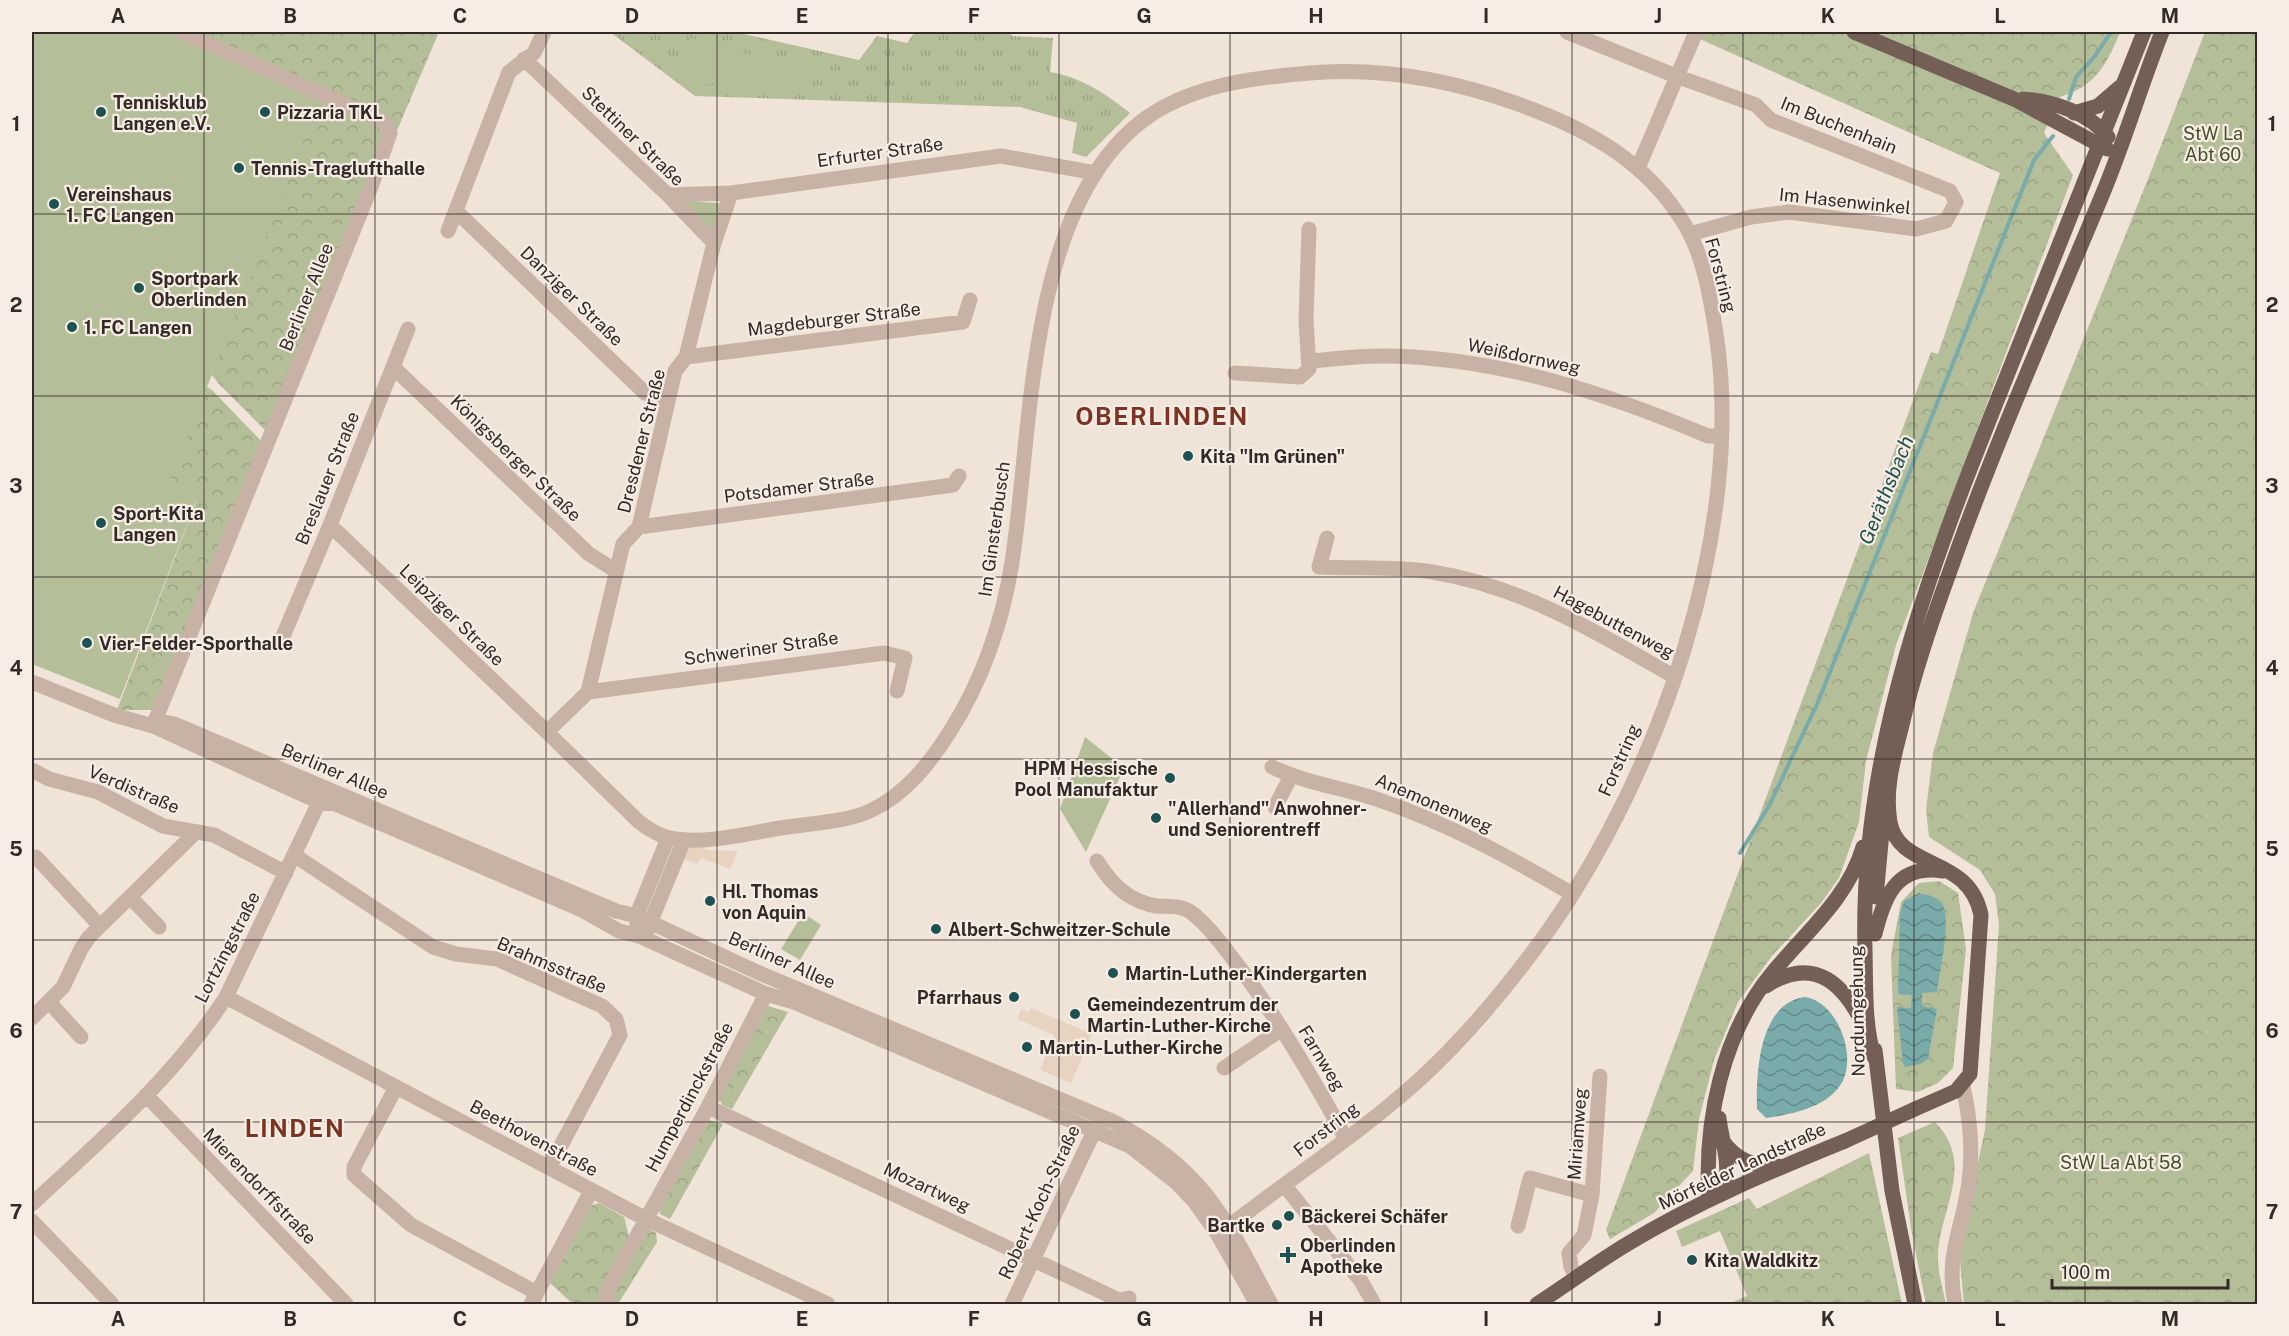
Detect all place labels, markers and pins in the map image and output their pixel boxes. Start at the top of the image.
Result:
place label: Tennisklub Langen e.V. [113,92,211,134]
place label: Pizzaria TKL [277,102,383,123]
marker: Tennisklub Langen e.V. [94,105,108,119]
marker: Pizzaria TKL [258,105,272,119]
place label: Tennis-Traglufthalle [251,158,425,179]
marker: Tennis-Traglufthalle [232,161,246,175]
place label: Vereinshaus 1. FC Langen [66,184,174,226]
marker: Vereinshaus 1. FC Langen [47,197,61,211]
place label: Sportpark Oberlinden [151,268,247,310]
marker: Sportpark Oberlinden [132,281,146,295]
place label: 1. FC Langen [84,317,192,338]
marker: 1. FC Langen [65,320,79,334]
place label: Kita "Im Grünen" [1200,446,1345,467]
marker: Kita "Im Grünen" [1181,449,1195,463]
place label: Sport-Kita Langen [113,503,204,545]
marker: Sport-Kita Langen [94,516,108,530]
place label: Vier-Felder-Sporthalle [99,633,293,654]
marker: Vier-Felder-Sporthalle [80,636,94,650]
place label: HPM Hessische Pool Manufaktur [1014,758,1159,800]
marker: HPM Hessische Pool Manufaktur [1163,771,1177,785]
place label: "Allerhand" Anwohner- und Seniorentreff [1168,798,1367,840]
marker: "Allerhand" Anwohner- und Seniorentreff [1149,811,1163,825]
place label: Hl. Thomas von Aquin [722,881,819,923]
marker: Hl. Thomas von Aquin [703,894,717,908]
place label: Albert-Schweitzer-Schule [948,919,1171,940]
marker: Albert-Schweitzer-Schule [929,922,943,936]
place label: Martin-Luther-Kindergarten [1125,963,1367,984]
marker: Martin-Luther-Kindergarten [1106,966,1120,980]
place label: Pfarrhaus [917,987,1002,1008]
marker: Pfarrhaus [1007,990,1021,1004]
place label: Gemeindezentrum der Martin-Luther-Kirche [1087,994,1279,1036]
marker: Gemeindezentrum der Martin-Luther-Kirche [1068,1007,1082,1021]
place label: Martin-Luther-Kirche [1039,1037,1223,1058]
marker: Martin-Luther-Kirche [1020,1040,1034,1054]
place label: Bäckerei Schäfer [1301,1206,1449,1227]
marker: Bäckerei Schäfer [1282,1209,1296,1223]
place label: Bartke [1207,1215,1265,1236]
marker: Bartke [1270,1218,1284,1232]
place label: Oberlinden Apotheke [1300,1235,1396,1277]
marker: Oberlinden Apotheke [1281,1248,1295,1262]
place label: Kita Waldkitz [1704,1250,1818,1271]
marker: Kita Waldkitz [1685,1253,1699,1267]

